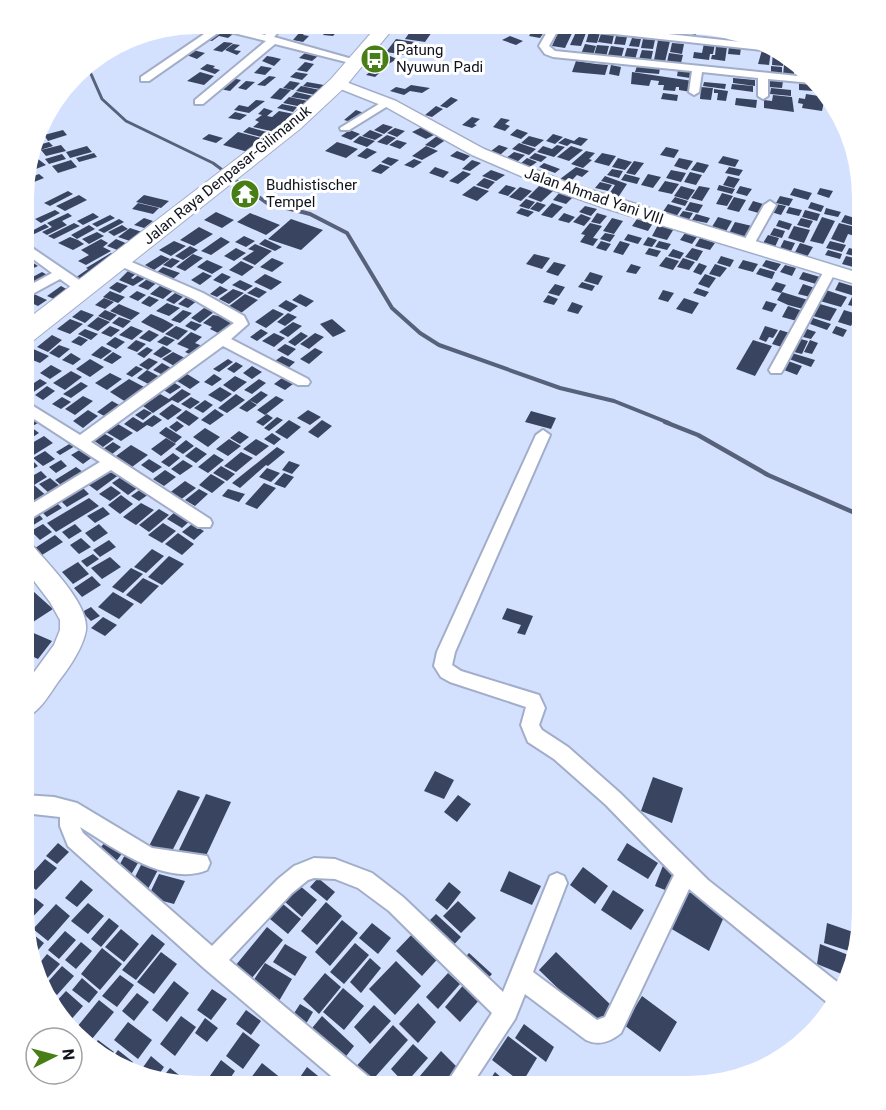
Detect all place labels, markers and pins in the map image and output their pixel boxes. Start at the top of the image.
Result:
place label: Patung Nyuwun Padi [396,41,483,76]
bus stop icon: Patung Nyuwun Padi [359,43,391,75]
place label: Budhistischer Tempel [266,176,357,211]
temple icon: Budhistischer Tempel [229,178,261,210]

